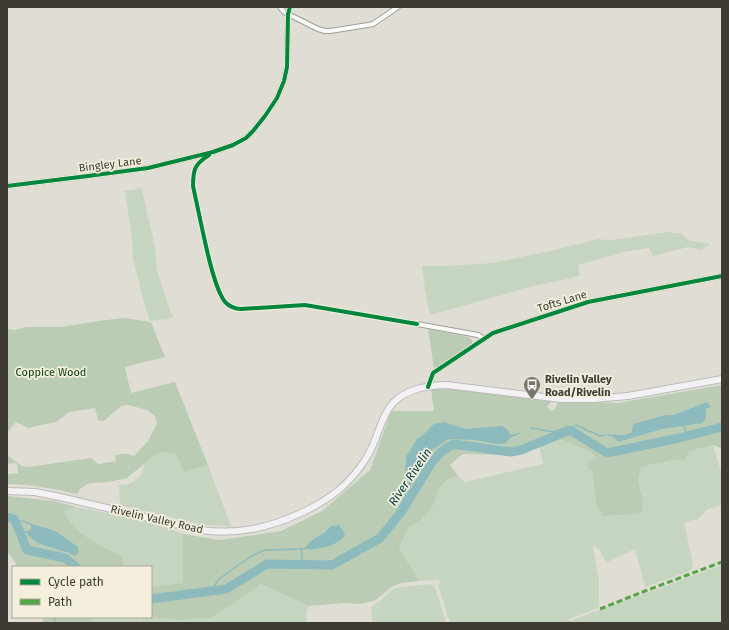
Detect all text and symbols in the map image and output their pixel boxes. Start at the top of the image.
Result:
street label: Bingley Lane [78,154,142,175]
street label: Tofts Lane [536,288,588,315]
park label: Coppice Wood [16,366,86,379]
place label: Rivelin Valley Road/Rivelin [545,373,612,399]
bus stop icon: Rivelin Valley Road/Rivelin [522,375,542,400]
water label: River Rivelin [386,445,434,508]
street label: Rivelin Valley Road [109,503,204,536]
legend [12,566,152,618]
text: Cycle path [48,575,104,589]
text: Path [48,595,72,609]

